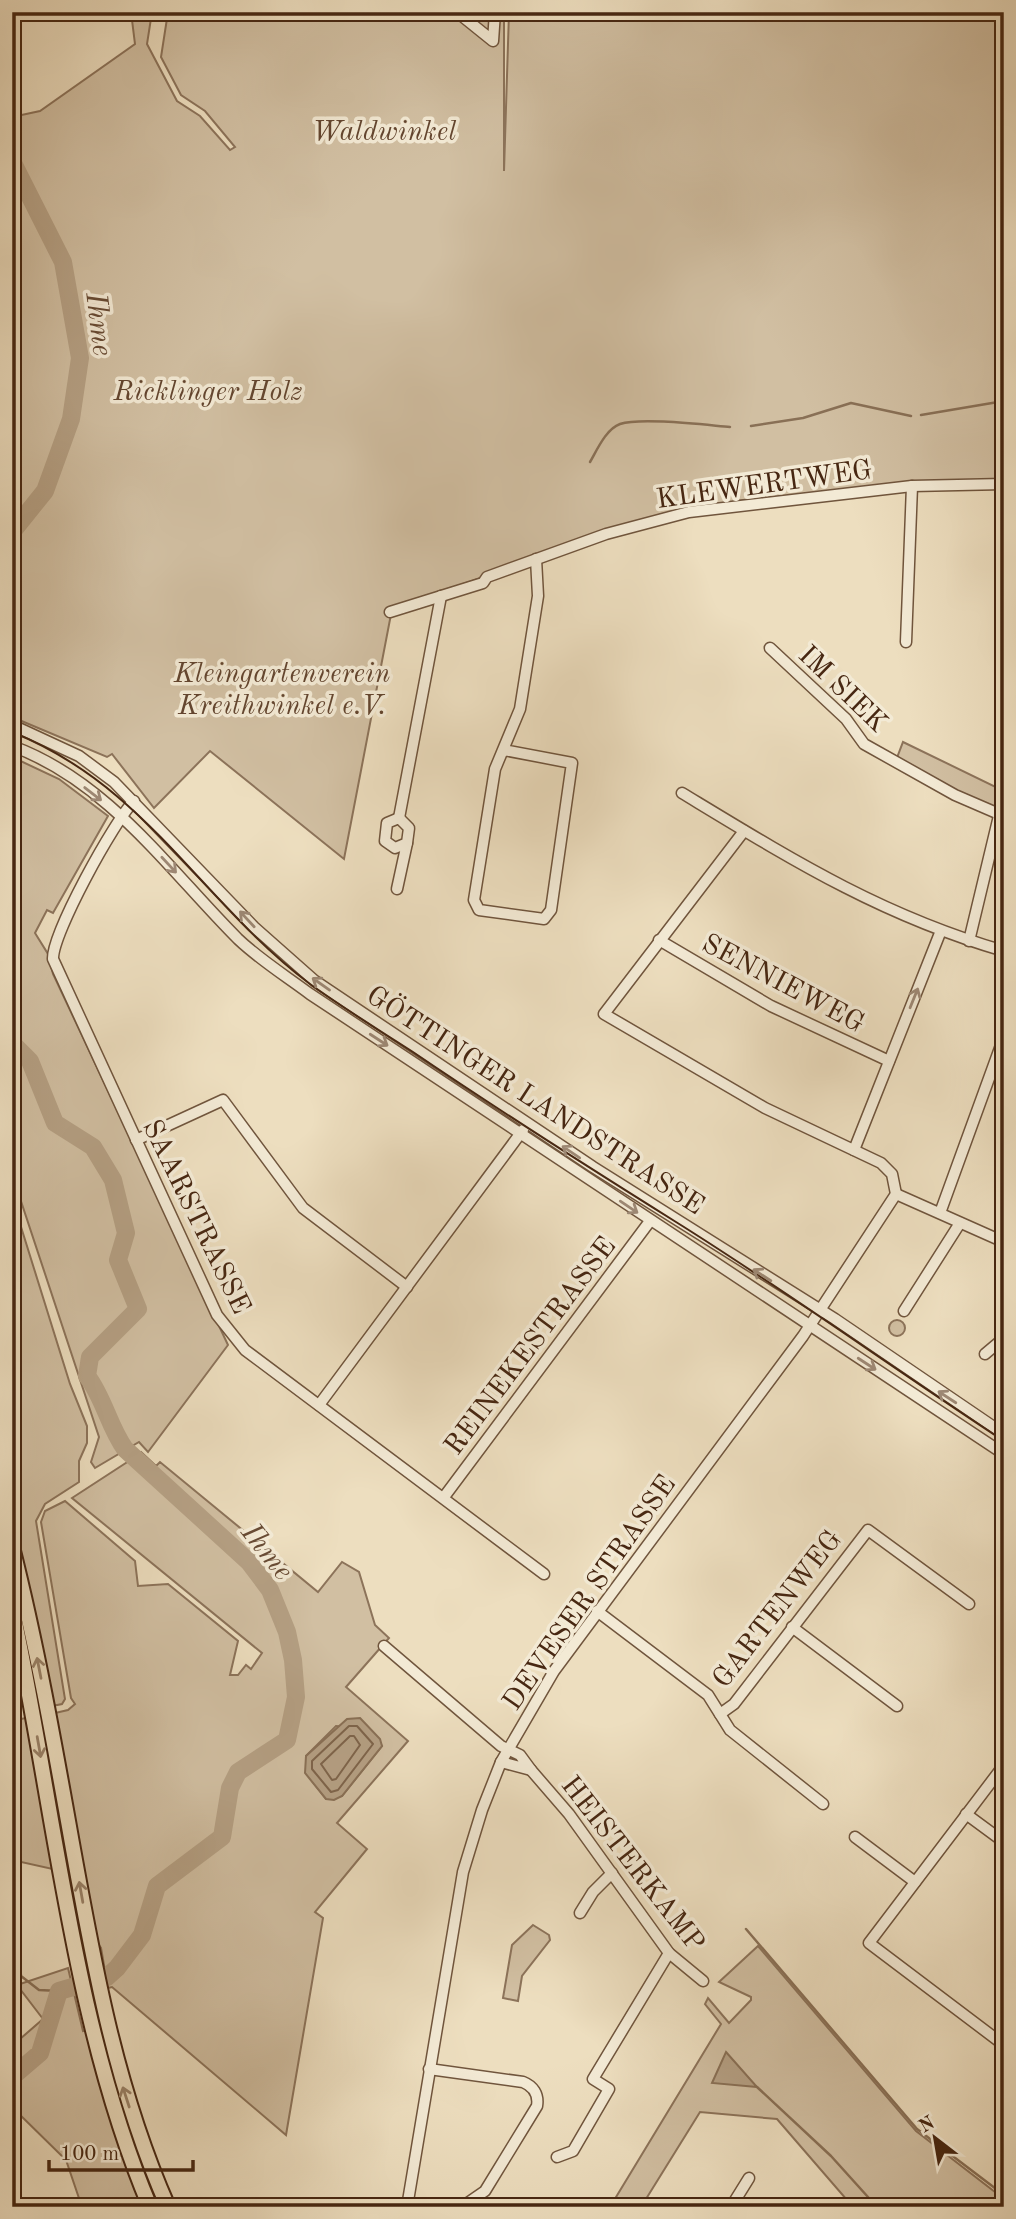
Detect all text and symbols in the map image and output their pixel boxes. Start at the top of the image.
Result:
park label: Waldwinkel [312,119,456,147]
water label: Ihme [79,290,117,358]
park label: Ricklinger Holz [112,379,303,407]
street label: KLEWERTWEG [655,457,874,515]
street label: IM SIEK [792,641,892,739]
park label: Kleingartenverein Kreithwinkel e.V. [173,661,390,721]
one-way arrow [83,787,102,802]
one-way arrow [161,856,178,873]
one-way arrow [239,910,255,928]
street label: SENNIEWEG [697,930,868,1039]
one-way arrow [312,977,331,991]
street label: GÖTTINGER LANDSTRASSE [361,979,710,1221]
one-way arrow [908,987,921,1009]
one-way arrow [369,1033,388,1047]
street label: SAARSTRASSE [136,1116,254,1319]
one-way arrow [562,1145,581,1159]
one-way arrow [619,1200,639,1214]
street label: REINEKESTRASSE [441,1233,622,1461]
one-way arrow [753,1268,772,1283]
one-way arrow [856,1357,876,1371]
one-way arrow [937,1390,957,1404]
street label: DEVESER STRASSE [499,1471,682,1716]
water label: Ihme [234,1517,298,1587]
street label: GARTENWEG [709,1526,848,1694]
one-way arrow [32,1657,45,1680]
one-way arrow [33,1735,47,1758]
street label: HEISTERKAMP [555,1772,709,1958]
one-way arrow [73,1881,87,1904]
one-way arrow [119,2086,132,2108]
north arrow [900,2104,970,2174]
text: N [916,2113,939,2137]
scale bar [49,2128,192,2172]
text: 100 m [60,2144,119,2165]

